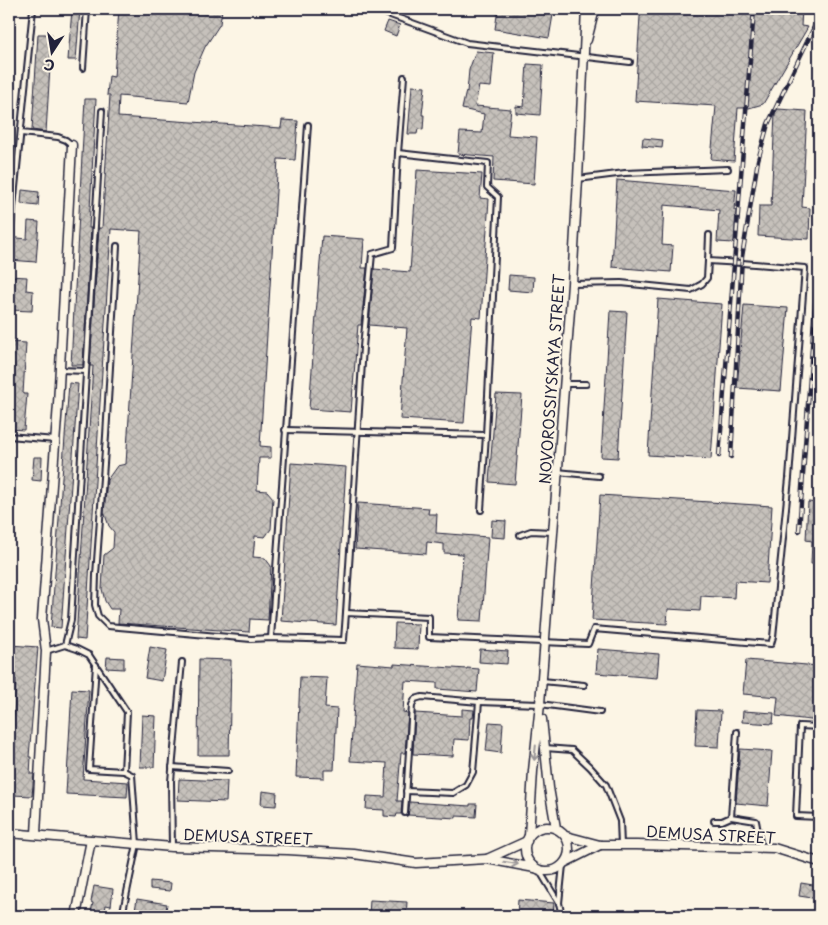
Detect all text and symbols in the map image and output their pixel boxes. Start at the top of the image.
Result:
north arrow [28,28,78,78]
text: С [42,54,57,77]
street label: NOVOROSSIYSKAYA STREET [532,273,570,485]
one-way arrow [530,744,540,760]
street label: DEMUSA STREET [646,819,777,849]
street label: DEMUSA STREET [183,822,314,850]
one-way arrow [502,859,518,869]

